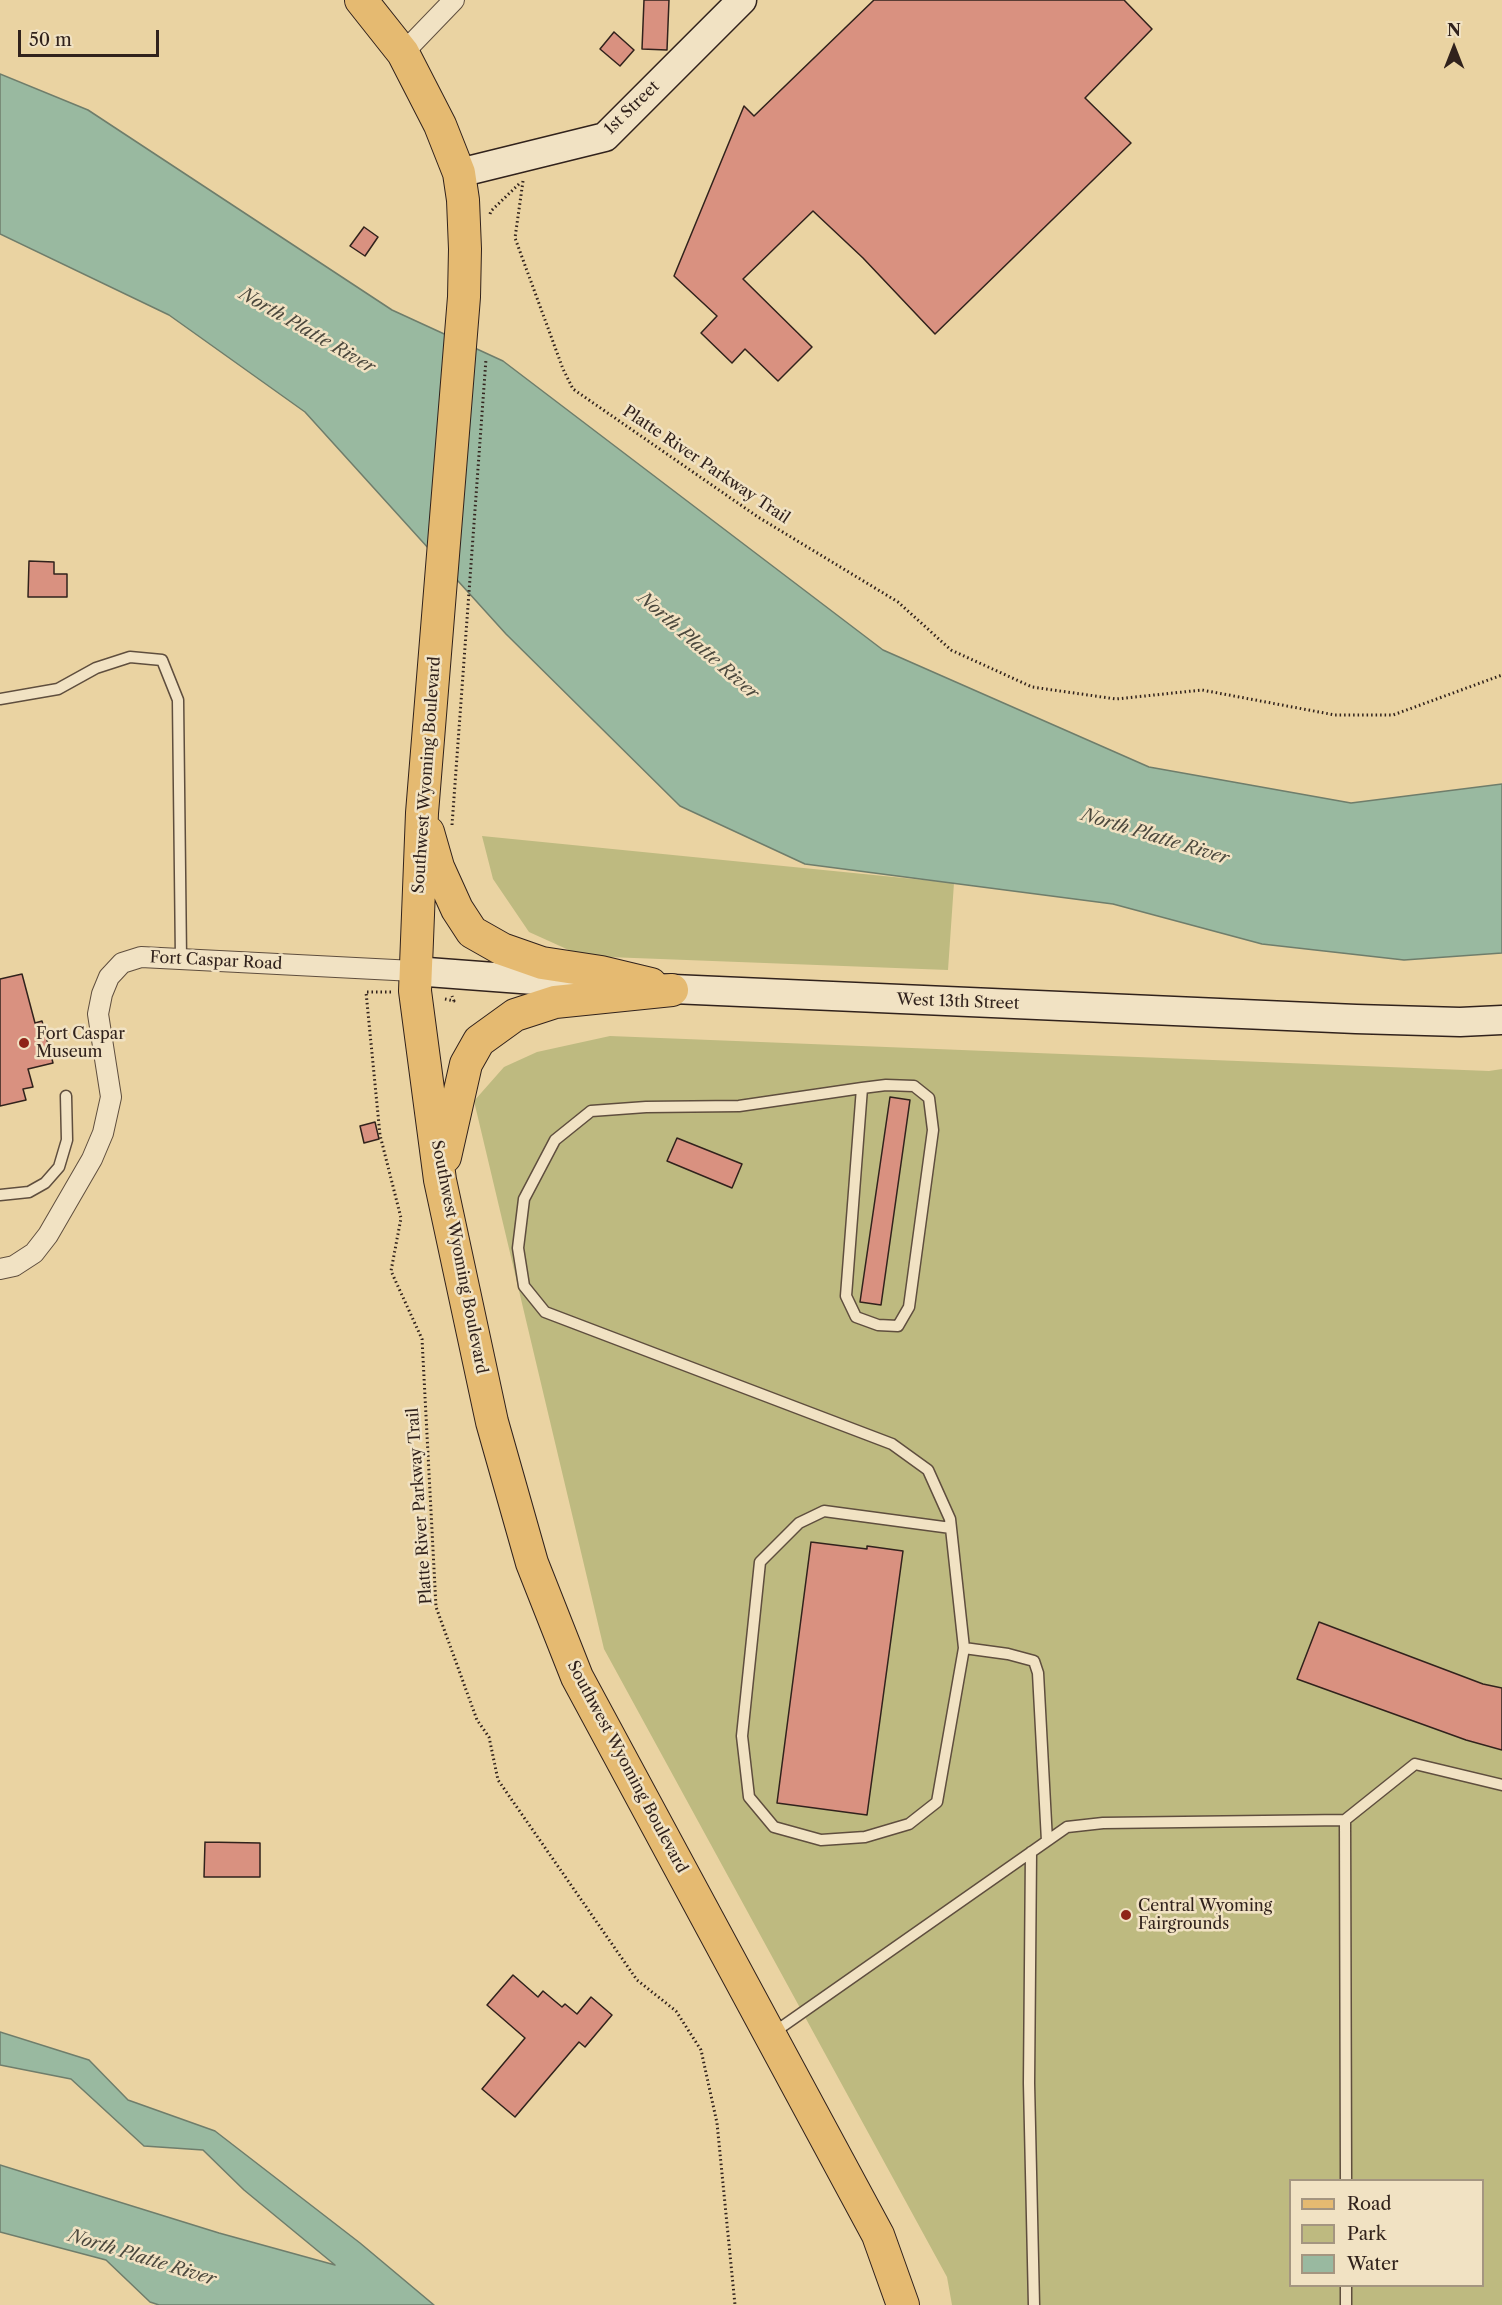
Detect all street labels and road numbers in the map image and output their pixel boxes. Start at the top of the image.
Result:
street label: 1st Street [601,77,663,139]
street label: Platte River Parkway Trail [619,402,793,528]
street label: Southwest Wyoming Boulevard [409,656,445,894]
street label: Fort Caspar Road [149,948,283,974]
street label: West 13th Street [896,990,1020,1014]
street label: Southwest Wyoming Boulevard [427,1139,491,1375]
street label: Platte River Parkway Trail [404,1407,436,1605]
street label: Southwest Wyoming Boulevard [563,1658,691,1876]

